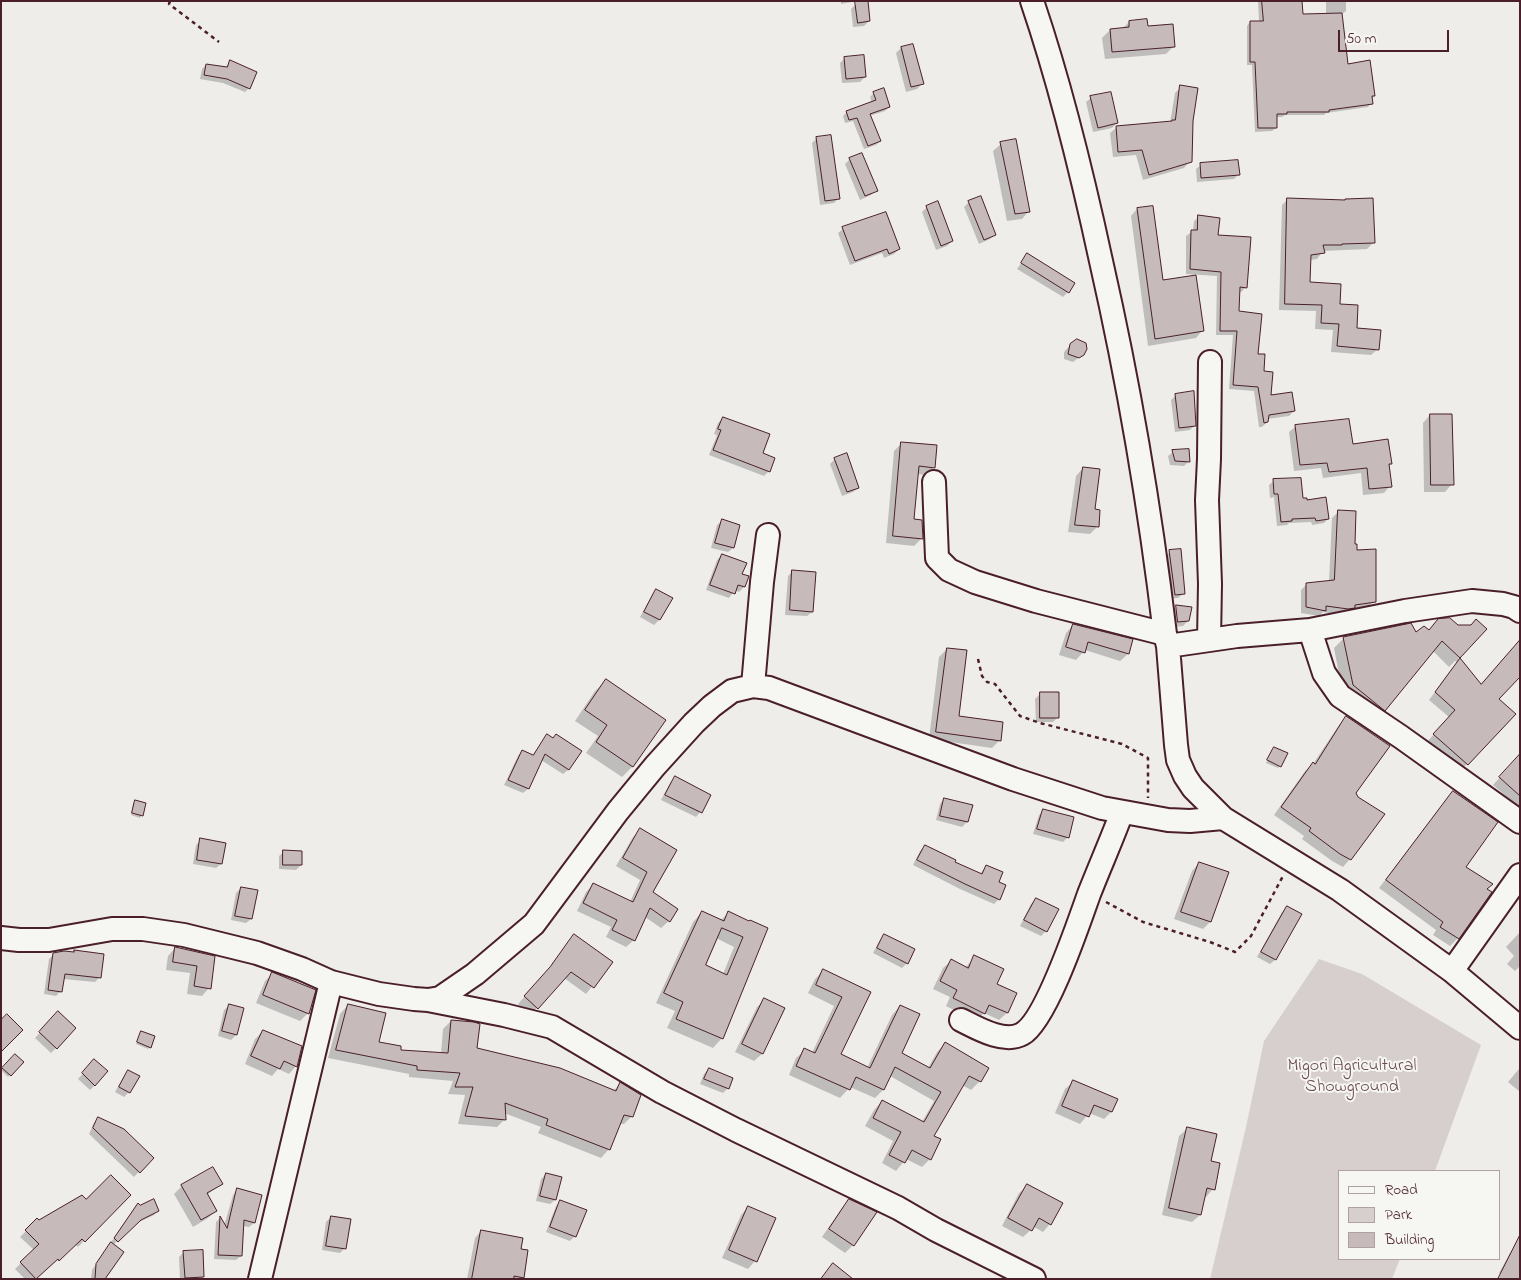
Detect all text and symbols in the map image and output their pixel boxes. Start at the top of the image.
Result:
scale bar [1341,20,1452,52]
text: 50 m [1346,28,1376,50]
park label: Migori Agricultural Showground [1288,1056,1416,1098]
legend [1338,1170,1501,1260]
text: Road [1385,1179,1418,1201]
text: Park [1385,1204,1412,1226]
text: Building [1385,1229,1434,1251]

